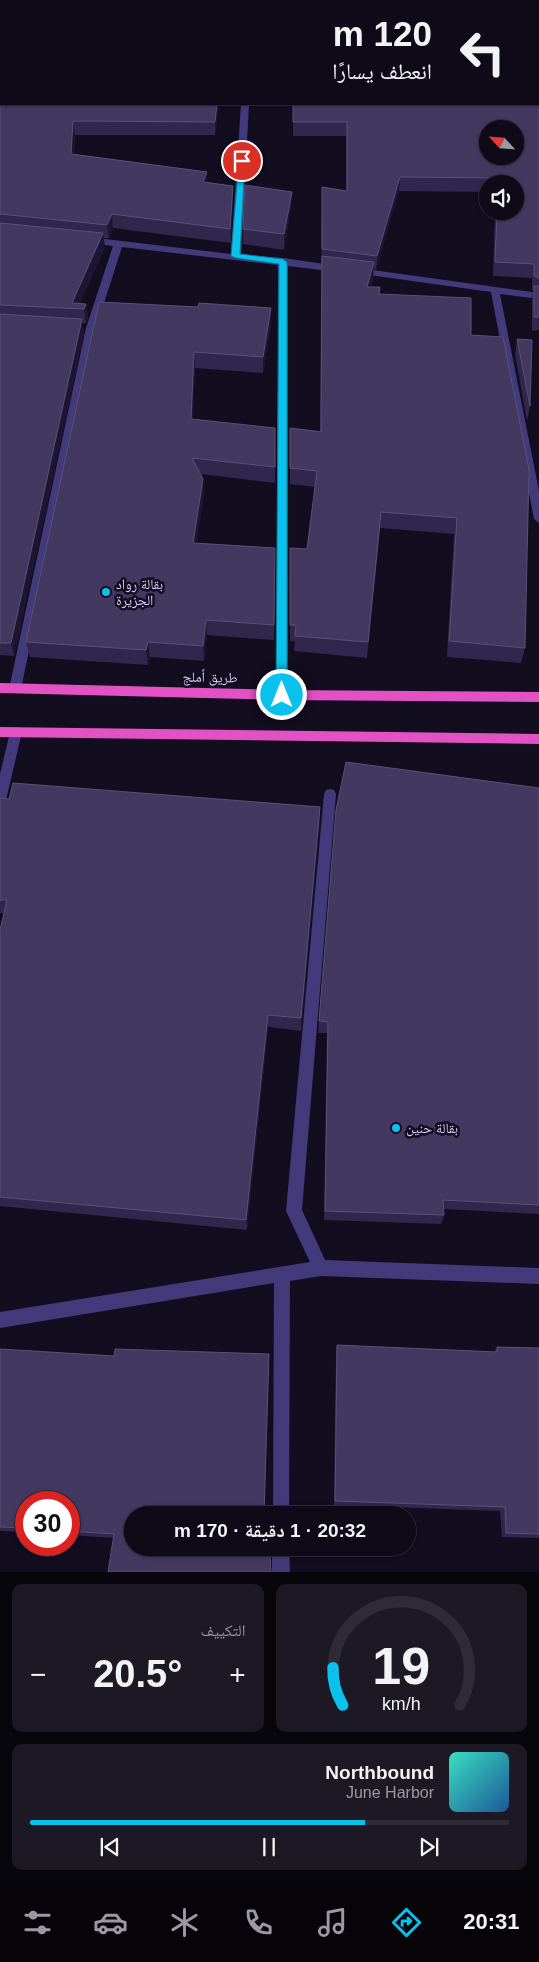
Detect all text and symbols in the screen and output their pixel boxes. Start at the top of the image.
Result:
text: 120 m [333,14,432,53]
icon: left [450,20,515,85]
text: انعطف يسارًا [332,59,432,84]
north arrow [479,120,524,165]
map controls [479,120,524,220]
pin [221,140,263,182]
icon: arrive [228,147,256,175]
button: sound [479,175,524,220]
place label: بقالة رواد الجزيرة [116,576,163,609]
marker: بقالة رواد الجزيرة [100,586,112,598]
position arrow [255,668,307,720]
street label: طريق أملج [182,669,238,687]
place label: بقالة حنين [406,1120,458,1137]
marker: بقالة حنين [390,1122,402,1134]
speed limit sign: 30 [15,1491,80,1556]
text: 20:32 · 1 دقيقة · 170 m [174,1520,366,1541]
text: التكييف [201,1622,246,1639]
text: 19 [372,1637,430,1695]
text: 20.5° [93,1653,182,1695]
text: − [30,1659,46,1690]
text: + [229,1659,246,1690]
text: km/h [382,1694,421,1714]
text: Northbound [325,1762,434,1783]
text: June Harbor [346,1784,434,1801]
icon: previous [96,1833,124,1861]
icon: pause [255,1833,283,1861]
icon: next [415,1833,443,1861]
icon: filters [20,1905,55,1940]
icon: car [93,1905,128,1940]
icon: climate [167,1905,202,1940]
icon: phone [241,1905,276,1940]
icon: music [315,1905,350,1940]
icon: directions [389,1905,424,1940]
text: 20:31 [463,1909,520,1934]

